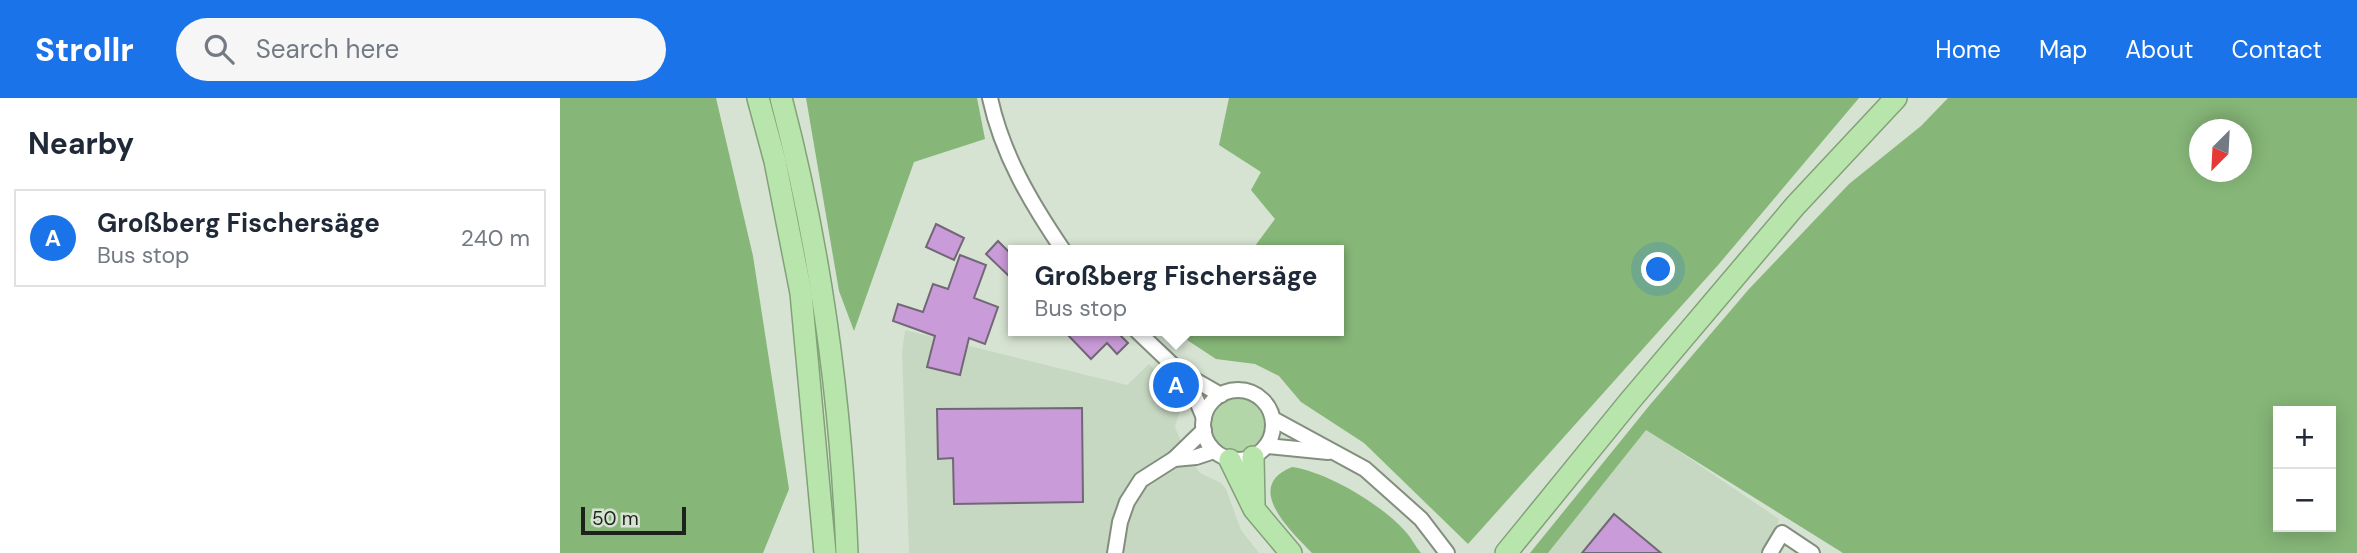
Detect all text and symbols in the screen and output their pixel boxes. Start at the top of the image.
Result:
search box [176,18,666,81]
text: Strollr [35,28,134,71]
icon: search [200,30,238,68]
text: Search here [256,32,399,66]
text: Home [1935,34,2001,65]
text: Map [2039,34,2087,65]
text: About [2125,34,2194,65]
text: Contact [2232,34,2322,65]
north arrow [2189,119,2252,182]
text: Nearby [28,124,134,163]
text: Großberg Fischersäge [97,206,380,240]
text: A [45,223,61,253]
text: 240 m [461,223,530,253]
text: Bus stop [97,240,189,270]
popup [1008,245,1344,336]
your location [1641,252,1675,286]
text: Großberg Fischersäge [1035,259,1317,293]
text: Bus stop [1035,293,1127,323]
pin: A [1153,359,1199,411]
map controls [2273,406,2336,532]
button: + [2273,406,2336,469]
button: − [2273,469,2336,532]
scale bar [581,504,686,536]
text: 50 m [592,506,639,531]

